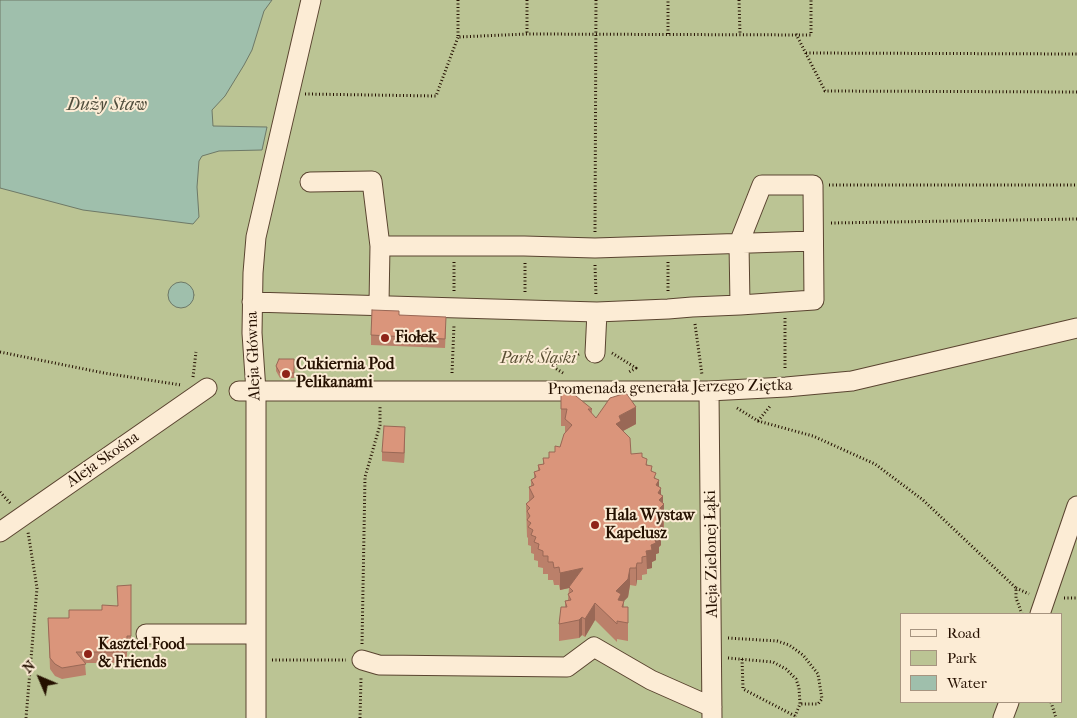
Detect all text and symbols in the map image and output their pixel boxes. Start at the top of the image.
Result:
water label: Duży Staw [67,95,147,117]
street label: Aleja Główna [243,311,265,401]
place label: Fiołek [395,328,437,348]
marker: Fiołek [379,332,391,344]
park label: Park Śląski [500,349,576,369]
place label: Cukiernia Pod Pelikanami [296,355,394,393]
marker: Cukiernia Pod Pelikanami [280,368,292,380]
street label: Promenada generała Jerzego Ziętka [547,376,793,400]
street label: Aleja Skośna [63,428,143,492]
street label: Aleja Zielonej Łąki [701,490,723,618]
place label: Hala Wystaw Kapelusz [605,506,695,544]
marker: Hala Wystaw Kapelusz [589,519,601,531]
legend [900,613,1062,703]
text: Road [947,624,980,642]
place label: Kasztel Food & Friends [98,635,185,673]
marker: Kasztel Food & Friends [82,648,94,660]
text: Park [947,649,977,667]
north arrow [15,653,65,703]
text: N [19,657,39,677]
text: Water [947,674,987,692]

